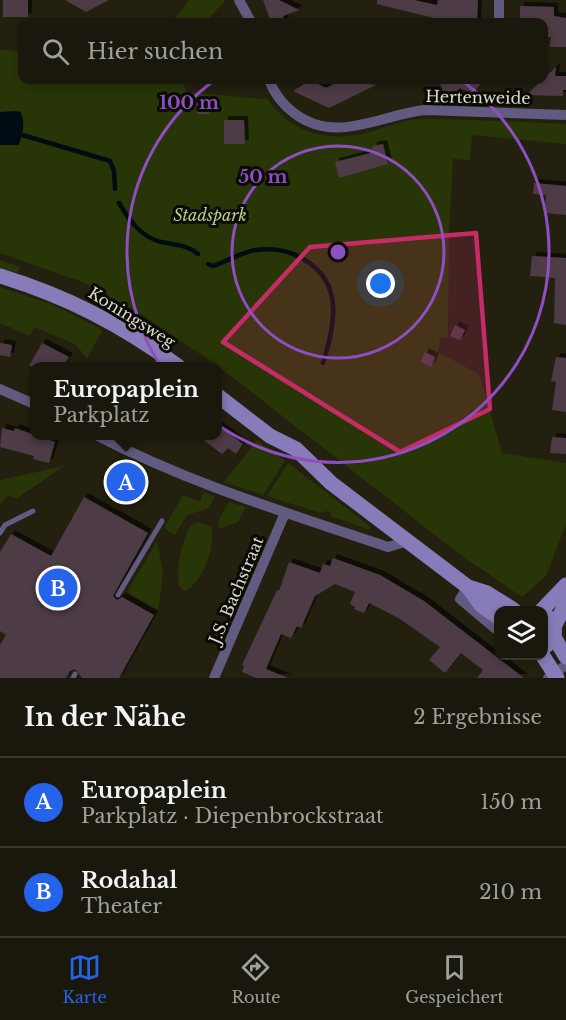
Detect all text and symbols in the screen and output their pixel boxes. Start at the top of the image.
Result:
search box [18,18,548,84]
icon: search [39,35,72,68]
text: Hier suchen [87,38,223,65]
street label: Hertenweide [425,86,531,108]
text: 100 m [159,92,219,114]
text: 50 m [239,166,288,188]
park label: Stadspark [173,205,247,225]
centre of rings [328,242,348,262]
your location [366,269,395,298]
street label: Koningsweg [85,282,180,352]
popup [30,362,222,440]
text: Europaplein [53,376,199,403]
text: Parkplatz [53,403,149,427]
pin: A [106,460,146,504]
street label: J.S. Bachstraat [204,533,268,649]
pin: B [38,566,78,610]
map controls [494,606,548,660]
button: layers [494,606,548,660]
text: In der Nähe [24,701,186,733]
text: 2 Ergebnisse [413,705,542,729]
text: Europaplein [81,777,227,804]
text: A [35,790,52,814]
text: 150 m [480,790,542,814]
text: Parkplatz · Diepenbrockstraat [81,804,384,828]
text: Rodahal [81,867,177,894]
text: B [36,880,51,904]
text: 210 m [479,880,542,904]
text: Theater [81,894,162,918]
tab: Karte [62,951,107,1007]
tab: Route [232,951,280,1007]
tab: Gespeichert [405,951,504,1007]

